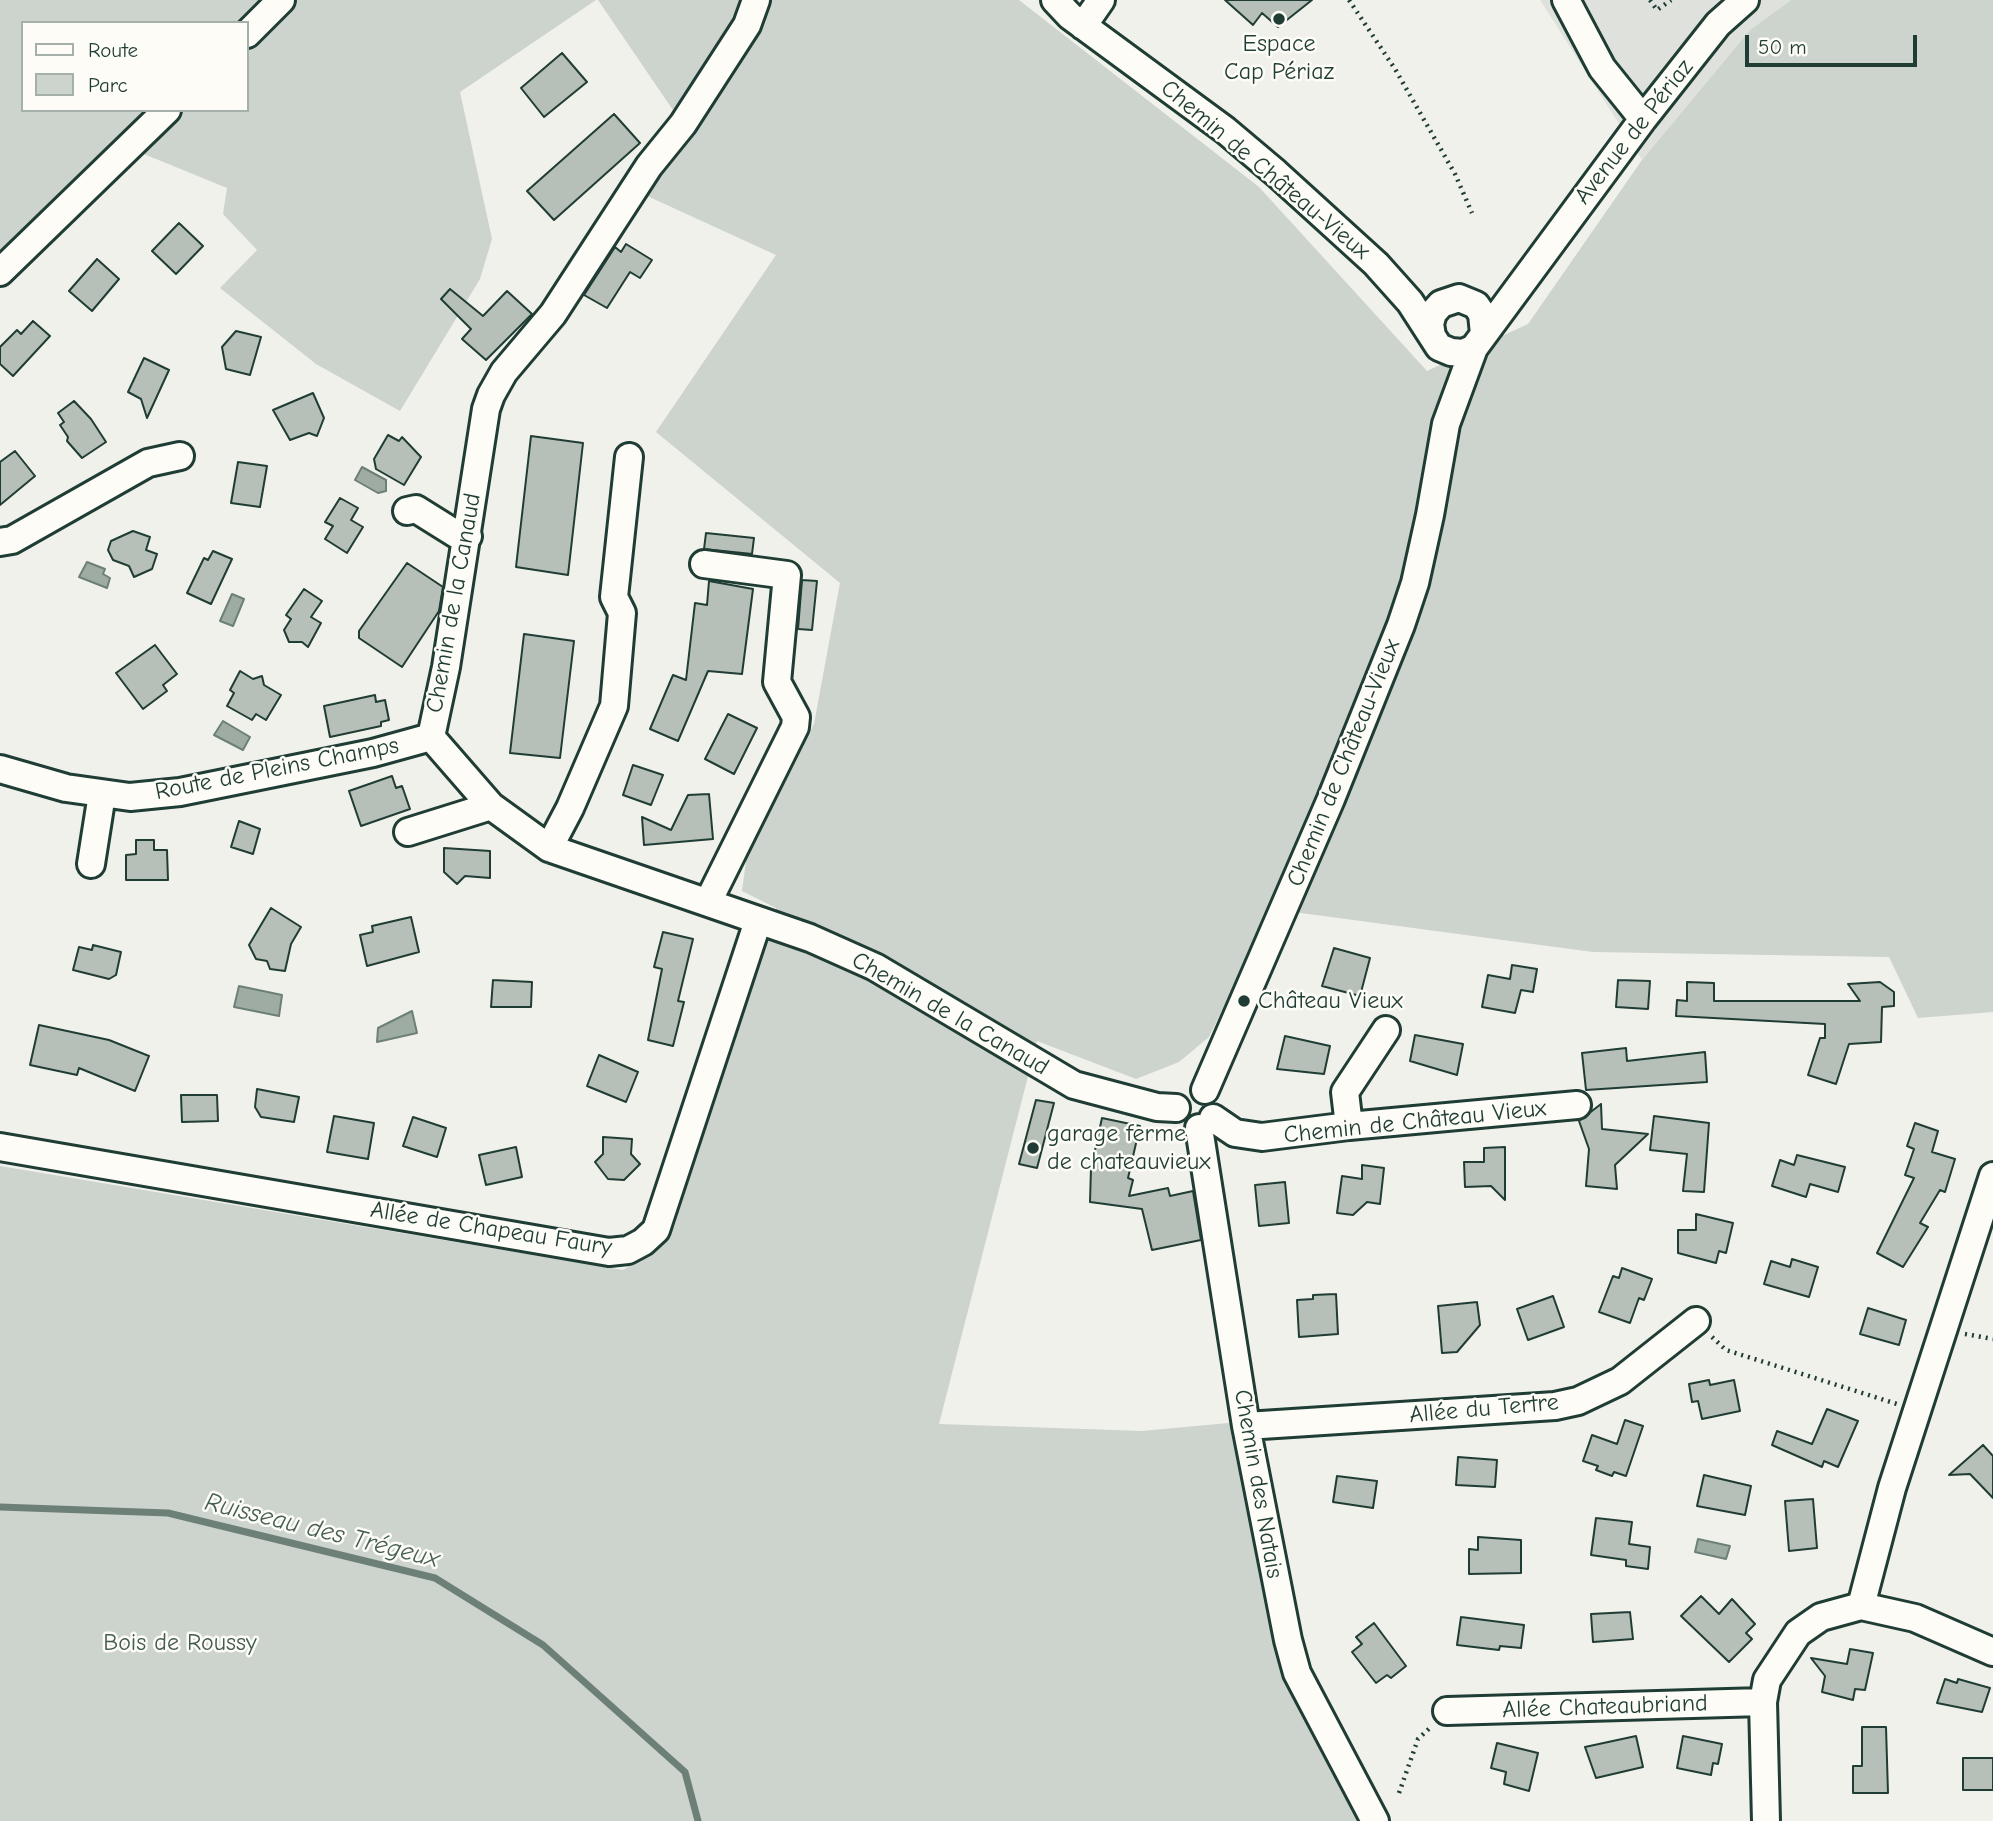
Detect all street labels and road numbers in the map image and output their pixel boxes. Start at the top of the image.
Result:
street label: Avenue de Périaz [1568,54,1700,210]
street label: Chemin de Château-Vieux [1155,74,1375,266]
street label: Chemin de la Canaud [421,491,487,715]
street label: Chemin de Château-Vieux [1281,635,1407,891]
street label: Route de Pleins Champs [153,731,401,807]
street label: Chemin de la Canaud [847,946,1053,1082]
street label: Chemin de Château Vieux [1282,1094,1548,1150]
street label: Allée de Chapeau Faury [368,1196,614,1262]
street label: Chemin des Natais [1227,1387,1289,1581]
street label: Allée du Tertre [1408,1388,1560,1430]
street label: Allée Chateaubriand [1502,1689,1708,1725]

